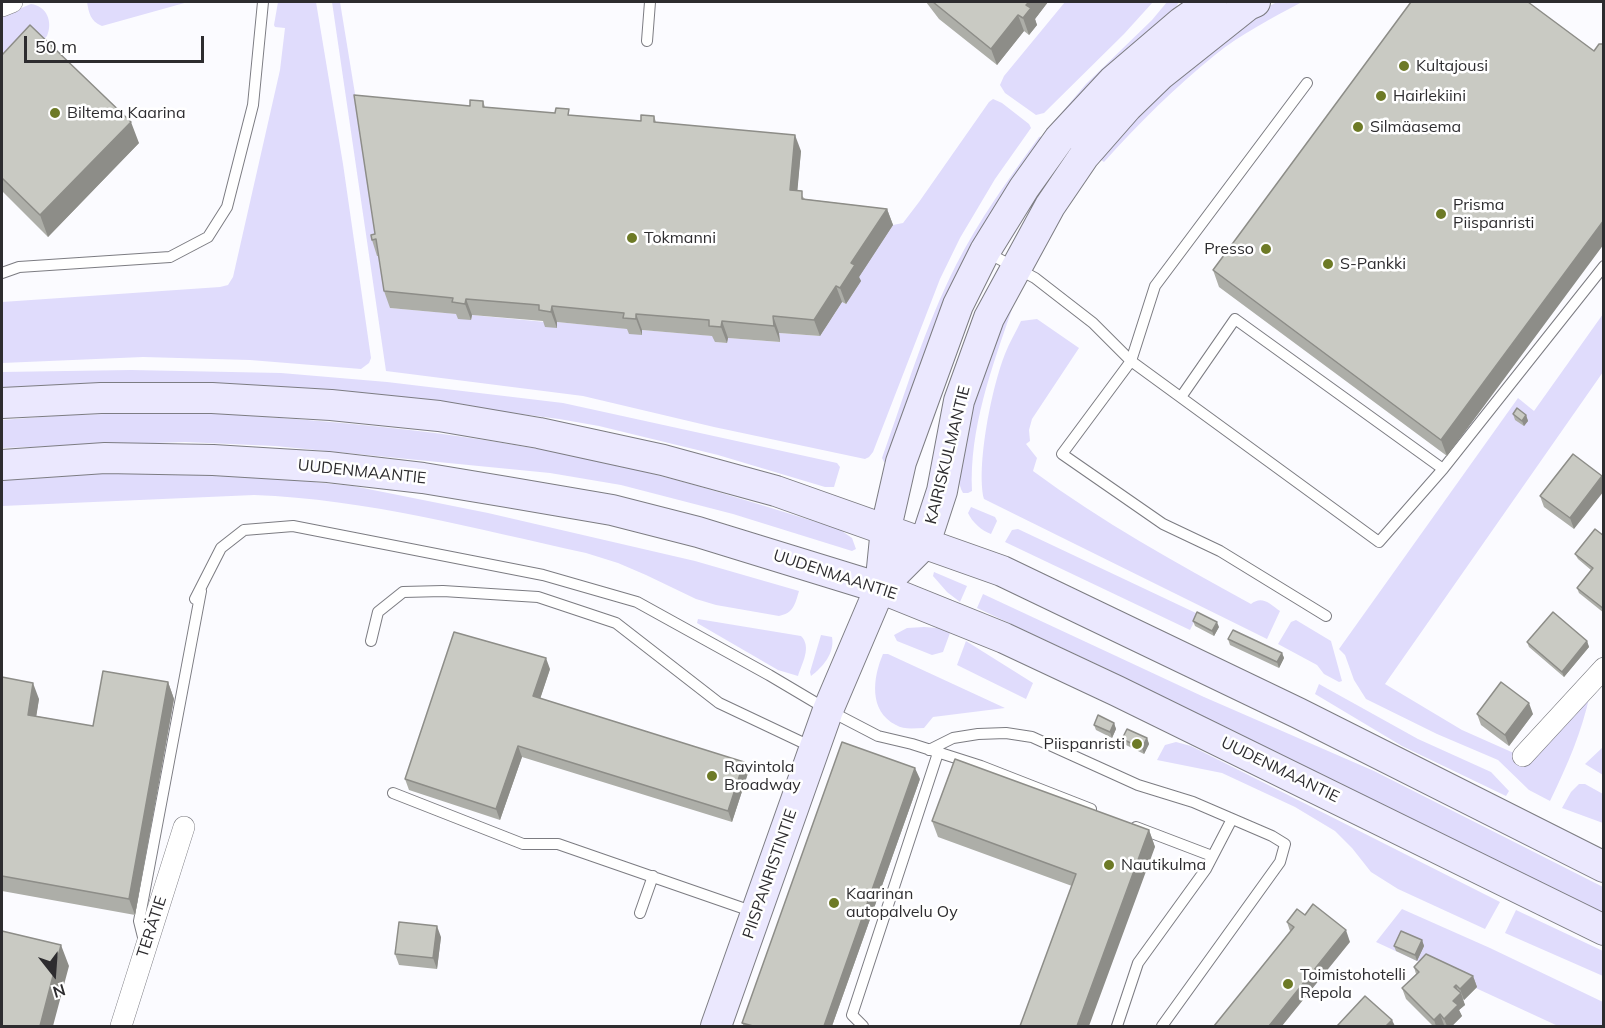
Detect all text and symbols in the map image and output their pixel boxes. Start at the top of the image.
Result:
scale bar [27,24,207,62]
text: 50 m [35,35,77,58]
place label: Kultajousi [1416,56,1488,76]
marker: Kultajousi [1397,59,1411,73]
place label: Hairlekiini [1393,86,1466,106]
marker: Hairlekiini [1374,89,1388,103]
place label: Biltema Kaarina [67,103,185,123]
marker: Biltema Kaarina [48,106,62,120]
place label: Silmäasema [1370,117,1461,137]
marker: Silmäasema [1351,120,1365,134]
place label: Prisma Piispanristi [1453,195,1534,233]
marker: Prisma Piispanristi [1434,207,1448,221]
place label: Tokmanni [644,228,716,248]
marker: Tokmanni [625,231,639,245]
place label: Presso [1204,239,1254,259]
marker: Presso [1259,242,1273,256]
place label: S-Pankki [1340,254,1406,274]
marker: S-Pankki [1321,257,1335,271]
street label: KAIRISKULMANTIE [922,384,974,526]
street label: UUDENMAANTIE [297,456,427,488]
street label: UUDENMAANTIE [771,546,899,604]
street label: UUDENMAANTIE [1218,733,1342,807]
place label: Piispanristi [1044,734,1125,754]
marker: Piispanristi [1130,737,1144,751]
place label: Ravintola Broadway [724,757,801,795]
marker: Ravintola Broadway [705,769,719,783]
street label: PIISPANRISTINTIE [739,807,801,941]
place label: Nautikulma [1121,855,1206,875]
marker: Nautikulma [1102,858,1116,872]
place label: Kaarinan autopalvelu Oy [846,884,958,922]
street label: TERÄTIE [133,894,171,960]
marker: Kaarinan autopalvelu Oy [827,896,841,910]
north arrow [24,944,84,1004]
place label: Toimistohotelli Repola [1300,965,1406,1003]
marker: Toimistohotelli Repola [1281,977,1295,991]
text: N [51,980,68,1003]

